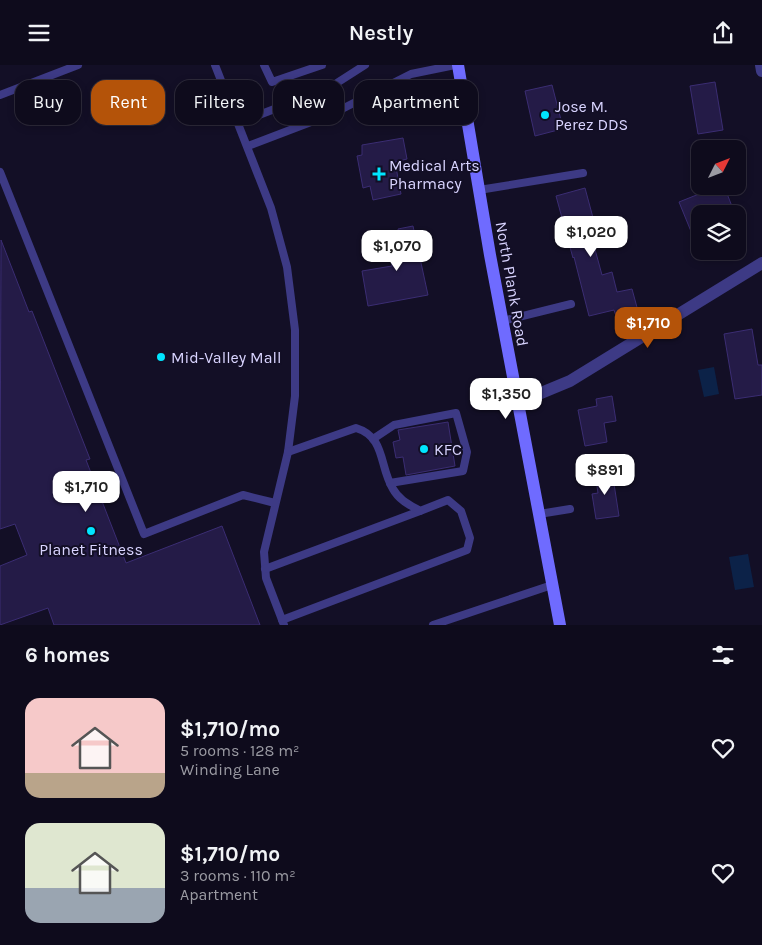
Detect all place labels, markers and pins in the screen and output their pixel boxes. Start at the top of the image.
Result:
place label: Jose M. Perez DDS [555,97,628,134]
marker: Jose M. Perez DDS [539,109,551,121]
place label: Medical Arts Pharmacy [389,156,480,193]
marker: Medical Arts Pharmacy [373,168,385,180]
pin: $1,020 [550,215,632,258]
pin: $1,070 [356,229,438,272]
pin: $1,710 [607,307,689,349]
place label: Mid-Valley Mall [171,348,281,367]
marker: Mid-Valley Mall [155,351,167,363]
pin: $1,350 [465,377,547,420]
place label: KFC [434,440,462,459]
marker: KFC [418,443,430,455]
pin: $891 [575,453,635,496]
pin: $1,710 [45,471,127,513]
marker: Planet Fitness [85,525,97,537]
place label: Planet Fitness [39,540,143,559]

